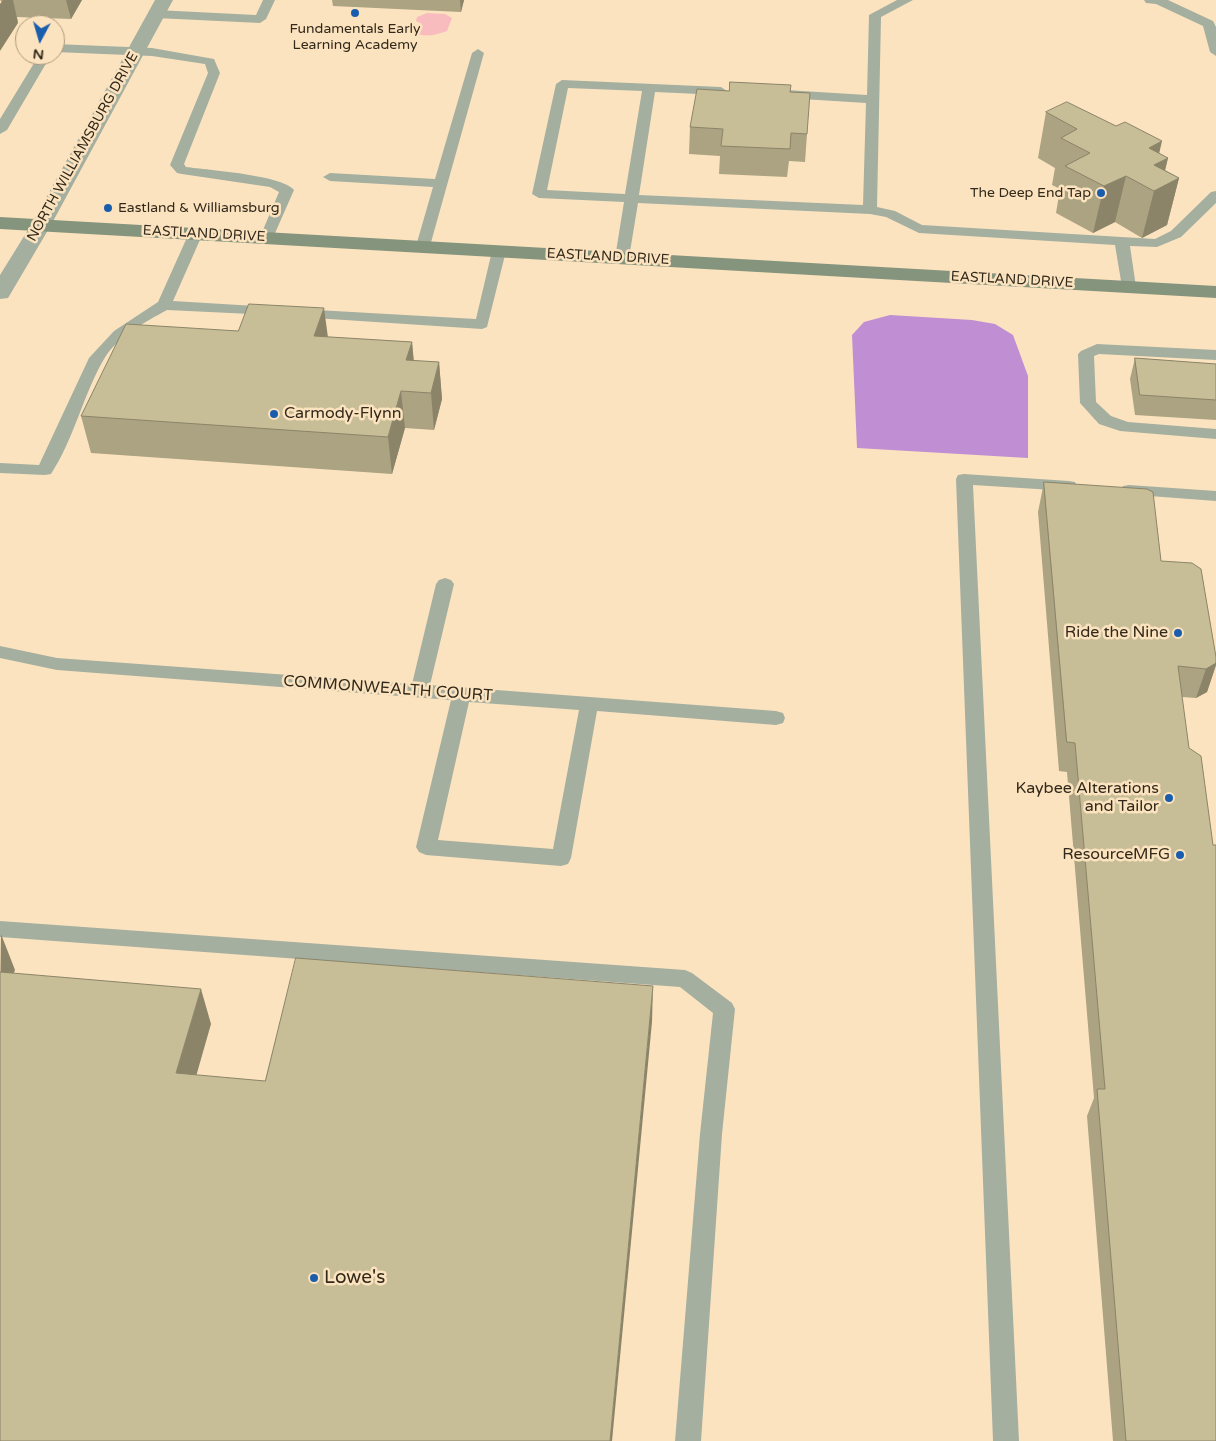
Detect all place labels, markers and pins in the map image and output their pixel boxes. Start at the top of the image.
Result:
marker: Fundamentals Early Learning Academy [349,7,361,19]
place label: Fundamentals Early Learning Academy [289,21,421,54]
place label: The Deep End Tap [970,185,1091,201]
marker: The Deep End Tap [1095,187,1107,199]
place label: Eastland & Williamsburg [118,200,280,216]
marker: Eastland & Williamsburg [102,202,114,214]
place label: Carmody-Flynn [284,404,401,424]
marker: Carmody-Flynn [268,408,280,420]
place label: Ride the Nine [1065,623,1168,643]
marker: Ride the Nine [1172,627,1184,639]
place label: Kaybee Alterations and Tailor [1015,779,1159,817]
marker: Kaybee Alterations and Tailor [1163,792,1175,804]
place label: ResourceMFG [1062,845,1170,865]
marker: ResourceMFG [1174,849,1186,861]
place label: Lowe's [324,1267,385,1289]
marker: Lowe's [308,1272,320,1284]

